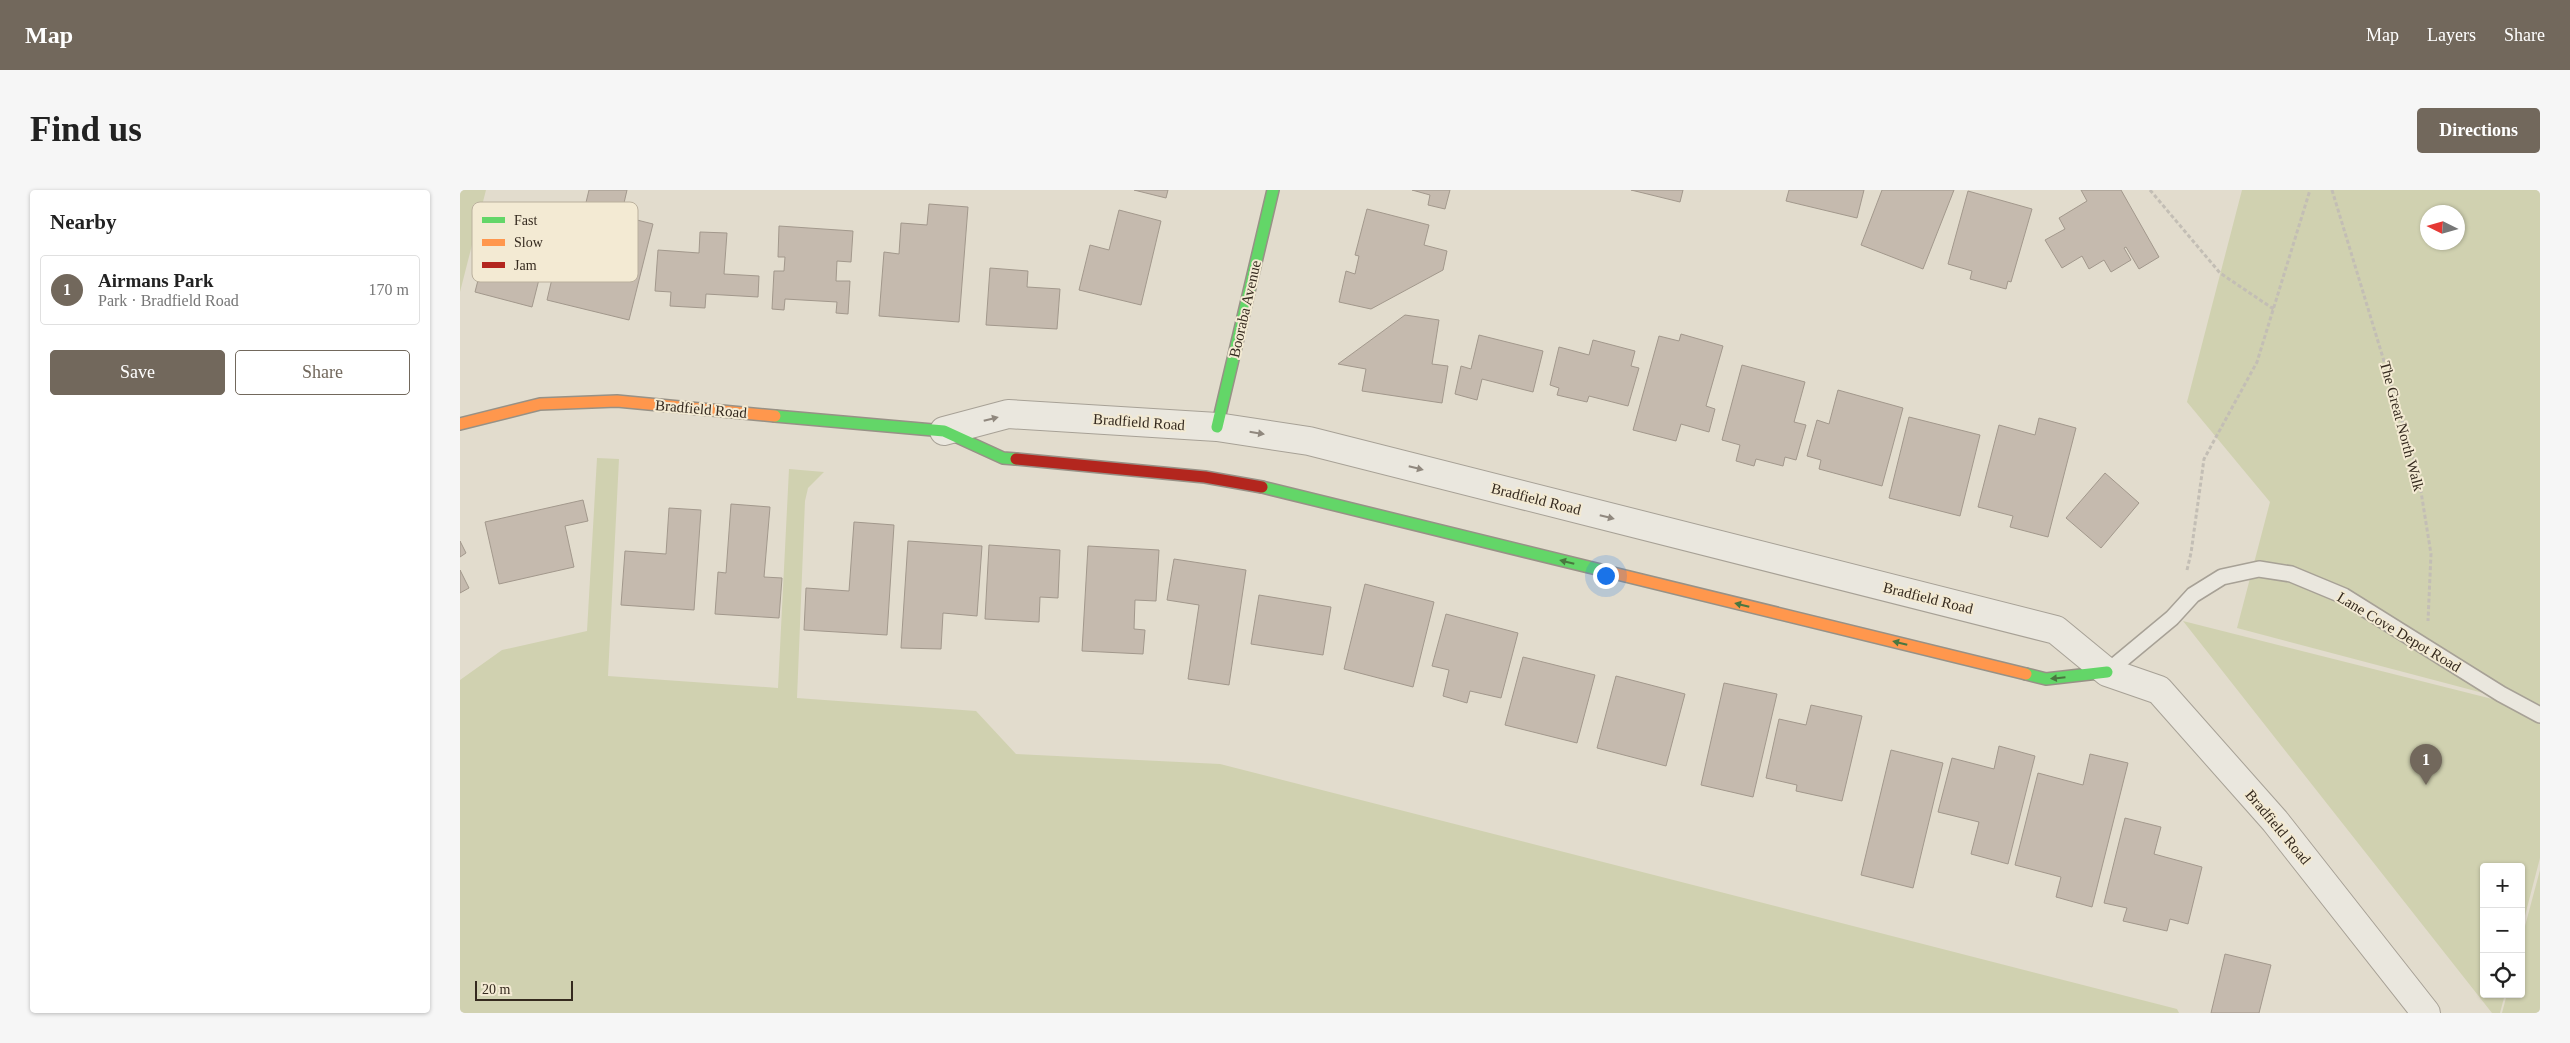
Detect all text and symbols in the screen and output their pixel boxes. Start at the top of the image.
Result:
text: Map [25,22,73,48]
text: Map [2366,25,2399,45]
text: Layers [2427,25,2476,45]
text: Share [2504,25,2545,45]
button: Directions [2417,108,2540,153]
text: Find us [30,110,142,149]
legend [472,202,638,282]
north arrow [2420,205,2465,250]
text: Nearby [50,210,117,234]
text: Fast [514,213,537,228]
text: Slow [514,235,544,250]
text: Jam [514,258,537,273]
street label: Booraba Avenue [1226,259,1264,359]
text: Airmans Park [98,270,214,291]
text: 1 [63,281,71,298]
text: 170 m [369,281,409,298]
text: Park · Bradfield Road [98,292,239,309]
button: Save [50,350,225,395]
button: Share [235,350,410,395]
street label: The Great North Walk [2377,359,2427,493]
street label: Bradfield Road [654,397,748,421]
street label: Bradfield Road [1093,411,1186,433]
one-way arrow [984,414,999,422]
one-way arrow [1250,429,1266,437]
one-way arrow [1408,465,1423,473]
street label: Bradfield Road [1489,480,1583,518]
one-way arrow [1600,513,1615,521]
one-way arrow [1560,558,1575,566]
your location [1593,563,1619,589]
street label: Bradfield Road [1881,579,1975,617]
street label: Lane Cove Depot Road [2334,589,2464,675]
one-way arrow [1735,601,1750,609]
one-way arrow [1893,639,1908,647]
one-way arrow [2050,674,2066,682]
pin: 1 [2410,744,2442,785]
street label: Bradfield Road [2242,787,2314,868]
map controls [2480,863,2525,998]
button: + [2480,863,2525,908]
button: − [2480,908,2525,953]
button: locate [2480,953,2525,998]
scale bar [475,978,572,1001]
text: 20 m [482,982,510,997]

